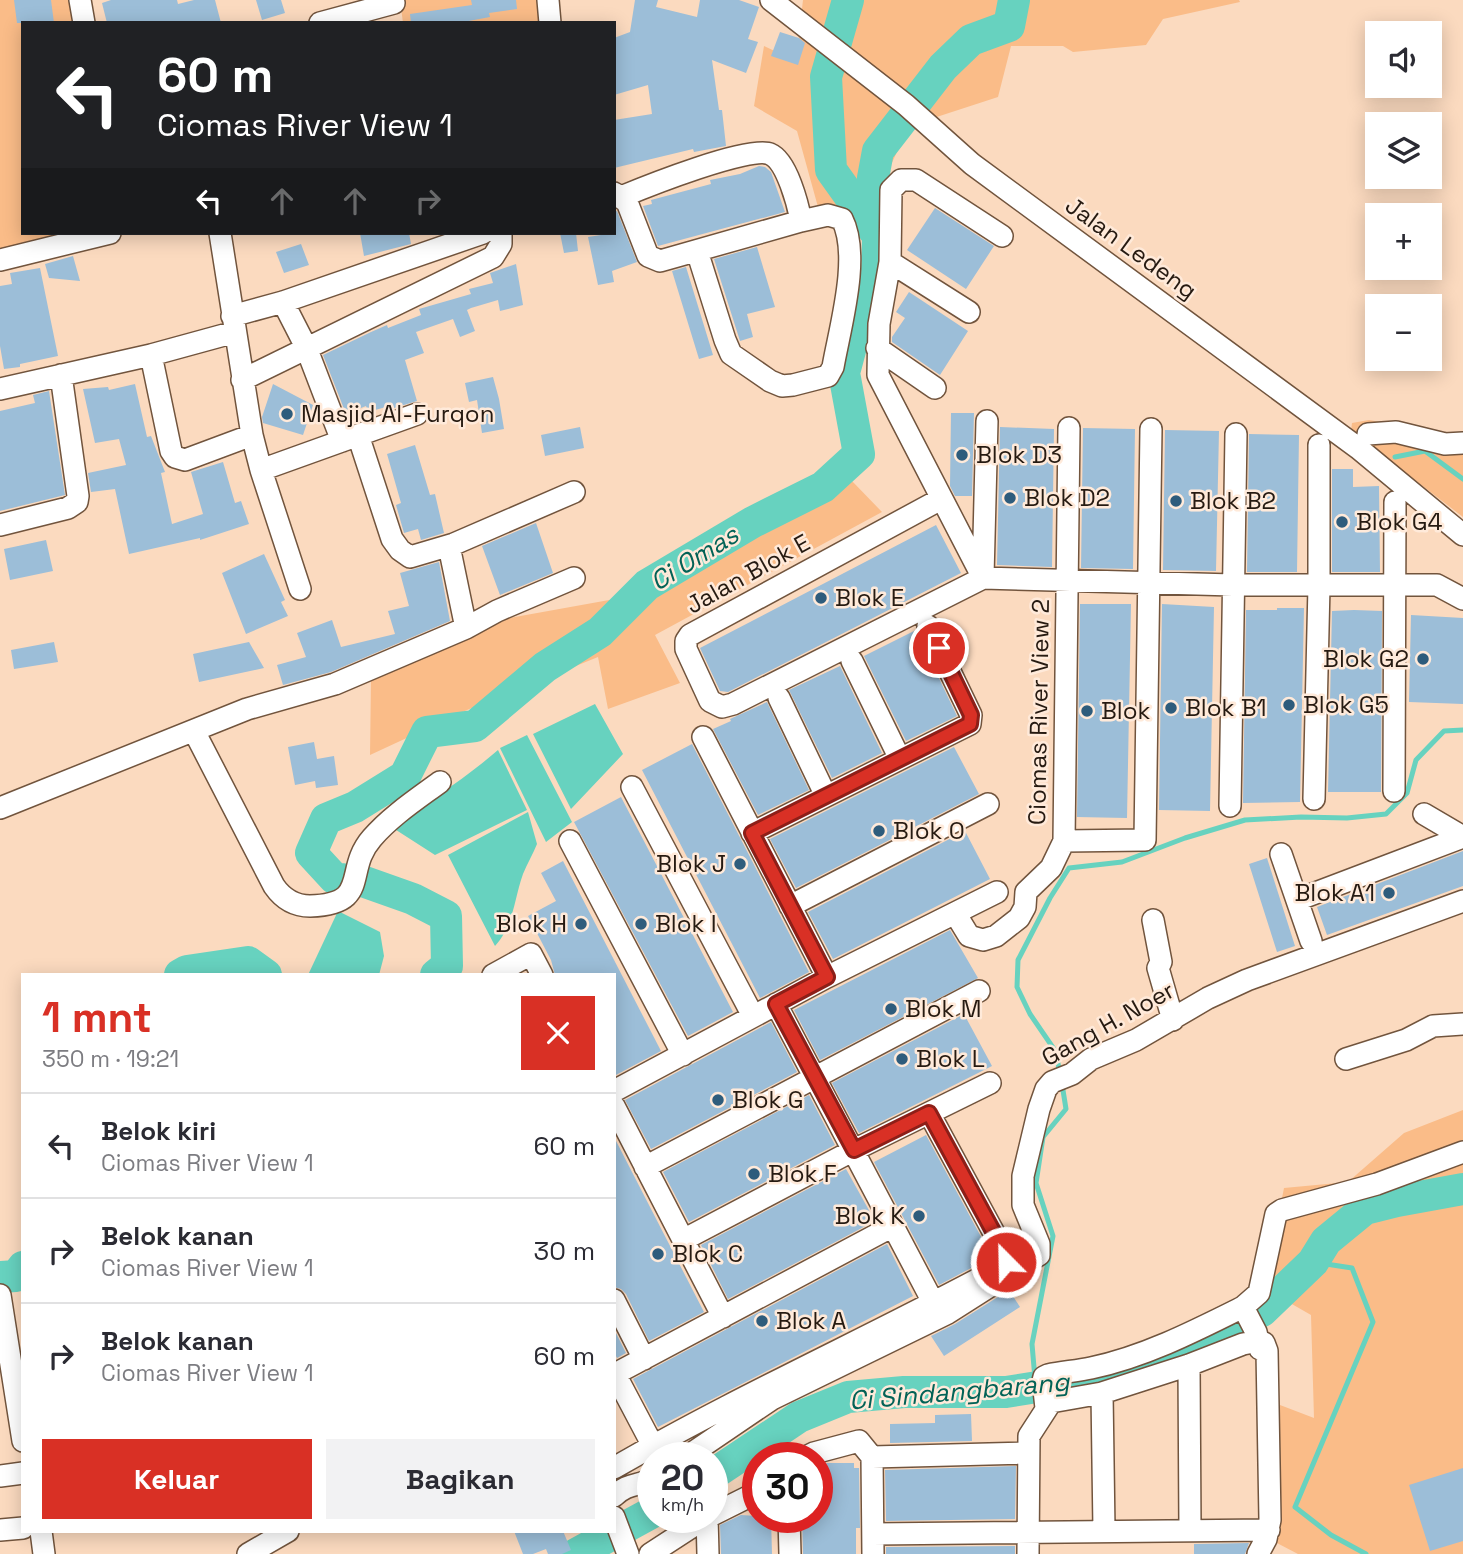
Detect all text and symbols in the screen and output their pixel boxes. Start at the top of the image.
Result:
map controls [1365,21,1442,371]
button: sound [1365,21,1442,98]
text: 60 m [157,44,273,106]
icon: left [42,49,133,140]
text: Ciomas River View 1 [157,105,453,145]
button: layers [1365,112,1442,189]
icon: left [190,182,228,220]
icon: ahead [263,182,301,220]
icon: ahead [336,182,374,220]
icon: right [409,182,447,220]
street label: Jalan Ledeng [1059,189,1203,306]
button: + [1365,203,1442,280]
button: − [1365,294,1442,371]
place label: Masjid Al-Furqon [301,398,494,429]
marker: Masjid Al-Furqon [279,406,295,422]
place label: Blok D3 [976,439,1062,470]
marker: Blok D3 [954,447,970,463]
place label: Blok D2 [1024,482,1110,513]
place label: Blok B2 [1190,485,1276,516]
marker: Blok D2 [1002,490,1018,506]
marker: Blok B2 [1168,493,1184,509]
place label: Blok G4 [1356,506,1443,537]
marker: Blok G4 [1334,514,1350,530]
water label: Ci Omas [643,517,746,598]
street label: Jalan Blok E [680,527,815,620]
place label: Blok E [835,582,904,613]
marker: Blok E [813,590,829,606]
street label: Ciomas River View 2 [1021,599,1056,825]
pin [909,618,969,678]
icon: arrive [920,629,958,667]
place label: Blok G2 [1323,643,1409,674]
marker: Blok G2 [1415,651,1431,667]
place label: Blok G5 [1303,689,1389,720]
place label: Blok B1 [1185,692,1267,723]
place label: Blok [1101,695,1151,726]
marker: Blok G5 [1281,697,1297,713]
marker: Blok B1 [1163,700,1179,716]
marker: Blok [1079,703,1095,719]
place label: Blok O [893,815,965,846]
marker: Blok O [871,823,887,839]
place label: Blok J [656,848,726,879]
marker: Blok J [732,856,748,872]
place label: Blok A1 [1295,877,1375,908]
marker: Blok A1 [1381,885,1397,901]
place label: Blok H [496,908,567,939]
place label: Blok I [655,908,717,939]
marker: Blok H [573,916,589,932]
marker: Blok I [633,916,649,932]
street label: Gang H. Noer [1036,974,1180,1073]
text: 1 mnt [42,991,152,1044]
place label: Blok M [905,993,981,1024]
button: close [521,996,595,1070]
marker: Blok M [883,1001,899,1017]
place label: Blok L [916,1043,985,1074]
text: 350 m · 19:21 [42,1044,179,1074]
marker: Blok L [894,1051,910,1067]
place label: Blok G [732,1084,804,1115]
marker: Blok G [710,1092,726,1108]
text: Belok kiri [101,1114,216,1148]
icon: left [42,1127,80,1165]
text: 60 m [533,1129,595,1163]
text: Ciomas River View 1 [101,1148,314,1178]
place label: Blok F [768,1158,837,1189]
marker: Blok F [746,1166,762,1182]
place label: Blok K [835,1200,905,1231]
marker: Blok K [911,1208,927,1224]
text: Belok kanan [101,1219,254,1253]
position arrow [969,1225,1043,1299]
icon: right [42,1232,80,1270]
text: 30 m [534,1234,595,1268]
place label: Blok C [672,1238,743,1269]
marker: Blok C [650,1246,666,1262]
text: Ciomas River View 1 [101,1253,314,1283]
place label: Blok A [776,1305,846,1336]
marker: Blok A [754,1313,770,1329]
text: Belok kanan [101,1324,254,1358]
icon: right [42,1337,80,1375]
text: 60 m [533,1339,595,1373]
text: Ciomas River View 1 [101,1358,314,1388]
water label: Ci Sindangbarang [847,1364,1072,1418]
button: Keluar [42,1439,312,1519]
button: Bagikan [326,1439,595,1519]
speed limit sign: 30 [742,1442,833,1533]
text: 20 [661,1456,704,1500]
text: km/h [661,1493,704,1516]

